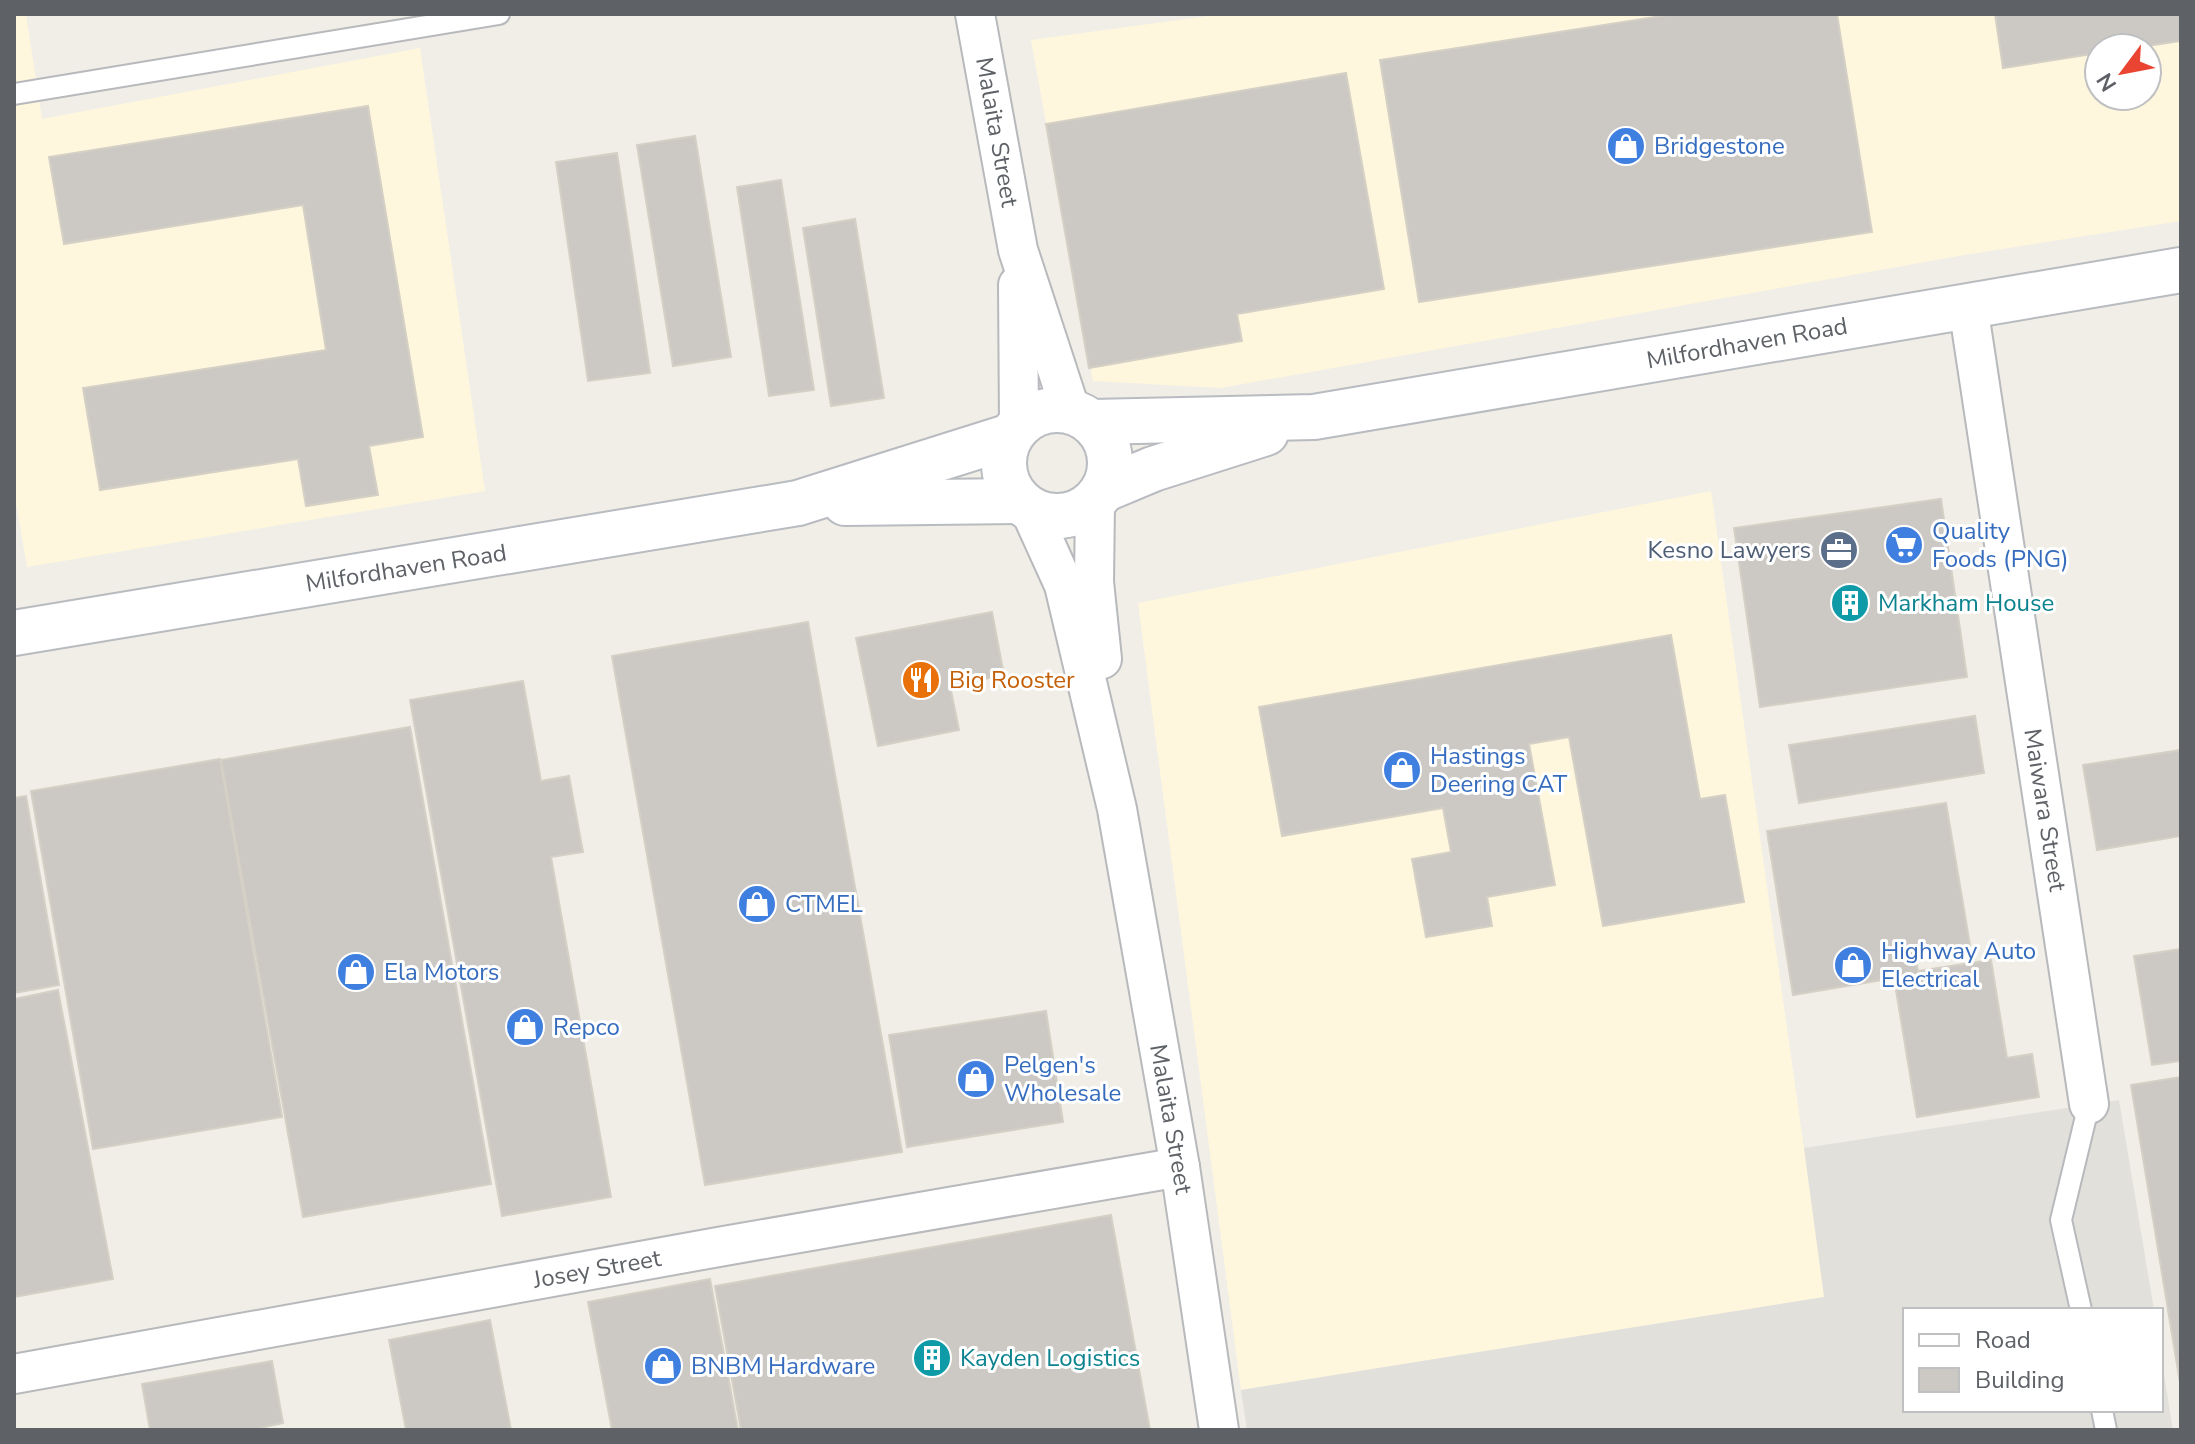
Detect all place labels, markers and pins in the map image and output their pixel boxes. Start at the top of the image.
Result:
shop icon: Bridgestone [1605,125,1647,167]
place label: Bridgestone [1654,130,1785,162]
place label: Quality Foods (PNG) [1932,515,2069,575]
supermarket icon: Quality Foods (PNG) [1883,524,1925,566]
office icon: Kesno Lawyers [1818,529,1860,571]
place label: Kesno Lawyers [1648,534,1811,566]
building icon: Markham House [1829,582,1871,624]
place label: Markham House [1878,587,2054,619]
restaurant icon: Big Rooster [900,659,942,701]
place label: Big Rooster [949,664,1075,696]
place label: Hastings Deering CAT [1430,740,1568,800]
shop icon: Hastings Deering CAT [1381,749,1423,791]
shop icon: CTMEL [736,883,778,925]
place label: CTMEL [785,888,863,920]
place label: Highway Auto Electrical [1881,935,2036,995]
shop icon: Highway Auto Electrical [1832,944,1874,986]
shop icon: Ela Motors [335,951,377,993]
place label: Ela Motors [384,956,499,988]
shop icon: Repco [504,1006,546,1048]
place label: Repco [553,1011,620,1043]
place label: Pelgen's Wholesale [1004,1049,1121,1109]
shop icon: Pelgen's Wholesale [955,1058,997,1100]
building icon: Kayden Logistics [911,1337,953,1379]
place label: Kayden Logistics [960,1342,1140,1374]
shop icon: BNBM Hardware [642,1345,684,1387]
place label: BNBM Hardware [691,1350,875,1382]

